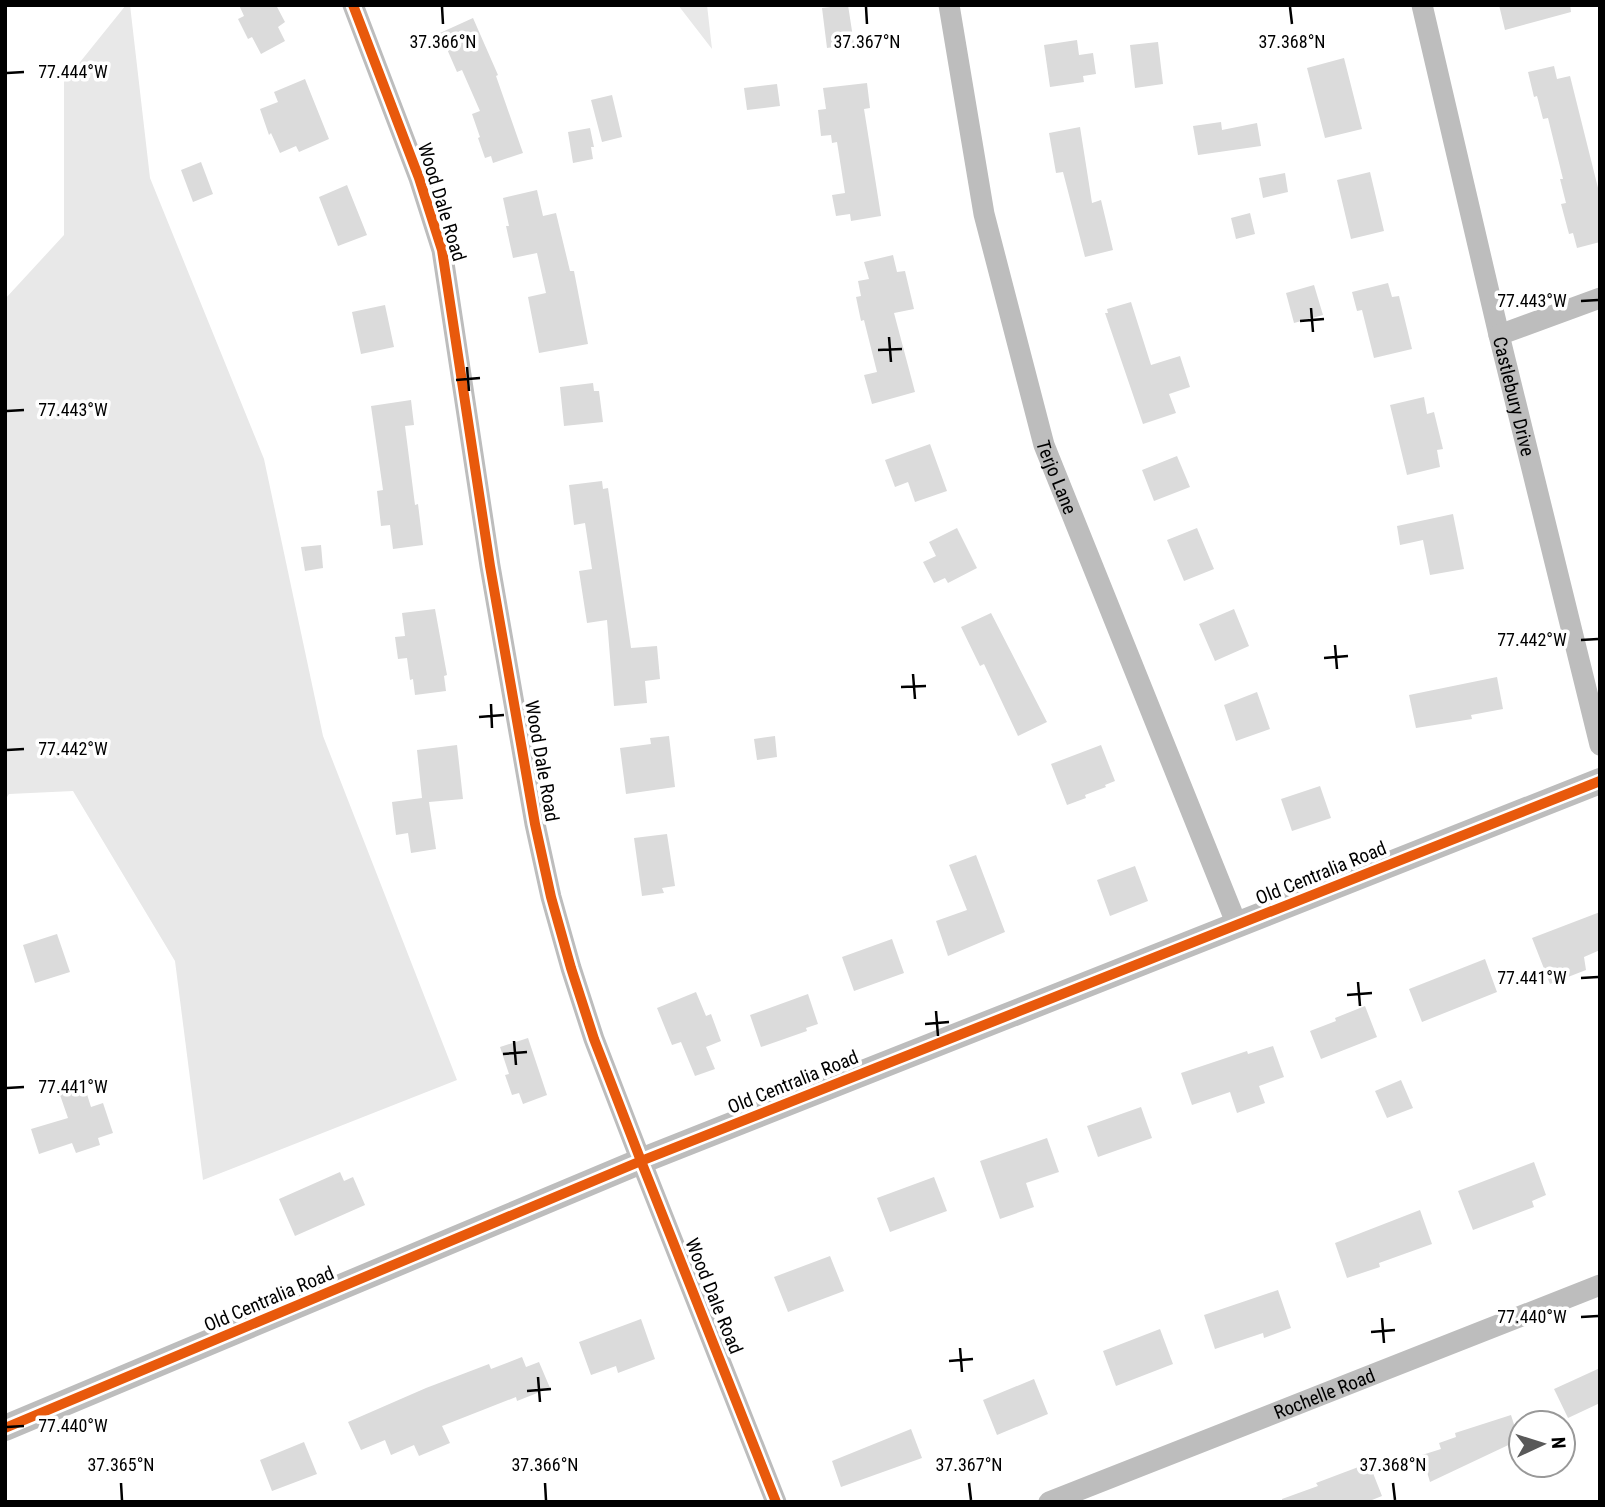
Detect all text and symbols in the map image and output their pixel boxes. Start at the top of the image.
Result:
text: 37.366°N [409,31,477,52]
text: 37.367°N [833,31,901,52]
text: 37.368°N [1258,31,1326,52]
text: 77.444°W [38,61,108,82]
street label: Wood Dale Road [413,140,471,264]
text: 77.443°W [1497,290,1567,311]
street label: Castlebury Drive [1488,334,1540,458]
text: 77.443°W [38,399,108,420]
street label: Terjo Lane [1032,438,1082,518]
text: 77.442°W [1497,629,1567,650]
street label: Wood Dale Road [520,699,564,823]
text: 77.442°W [38,738,108,759]
street label: Old Centralia Road [1252,836,1390,910]
text: 77.441°W [1497,967,1567,988]
street label: Old Centralia Road [724,1045,862,1119]
text: 77.441°W [38,1076,108,1097]
street label: Wood Dale Road [680,1235,748,1357]
street label: Old Centralia Road [201,1261,337,1337]
text: 77.440°W [1497,1306,1567,1327]
street label: Rochelle Road [1271,1363,1378,1424]
north arrow [1507,1409,1577,1479]
text: 77.440°W [38,1415,108,1436]
text: N [1547,1436,1570,1449]
text: 37.365°N [87,1454,155,1475]
text: 37.366°N [511,1454,579,1475]
text: 37.367°N [935,1454,1003,1475]
text: 37.368°N [1359,1454,1427,1475]

